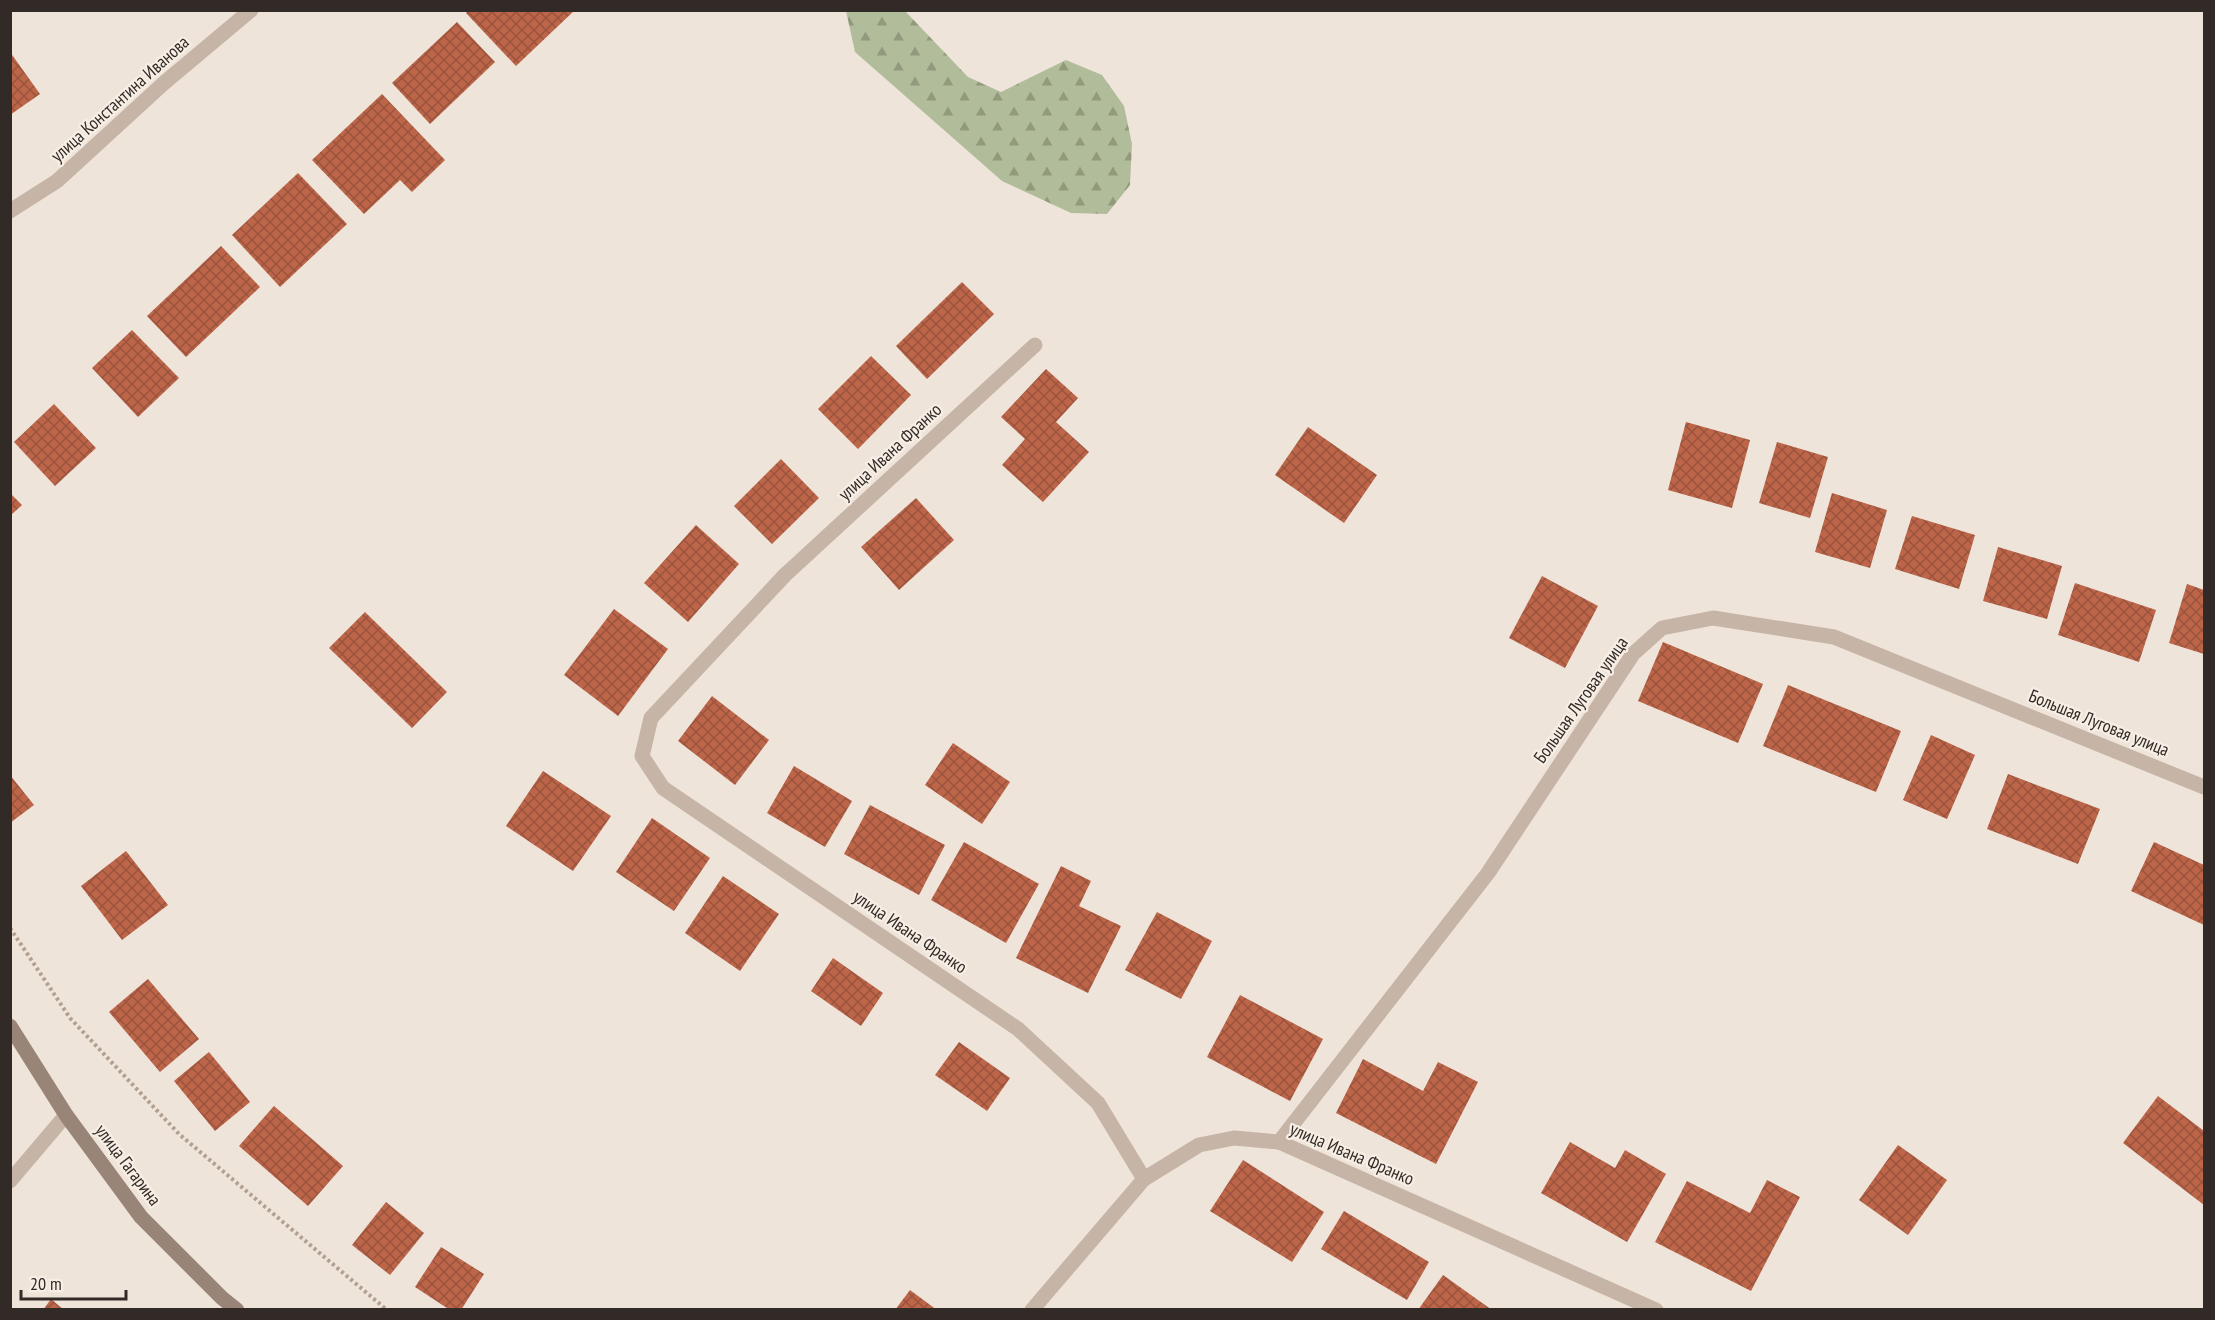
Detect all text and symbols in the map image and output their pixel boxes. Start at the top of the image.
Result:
street label: улица Константина Иванова [46,30,194,167]
street label: улица Ивана Франко [833,398,946,505]
street label: Большая Луговая улица [1528,632,1633,767]
street label: Большая Луговая улица [2026,684,2173,761]
street label: улица Ивана Франко [849,885,972,978]
street label: улица Ивана Франко [1287,1117,1418,1190]
street label: улица Гагарина [90,1119,166,1210]
scale bar [21,1263,126,1301]
text: 20 m [30,1272,62,1295]

